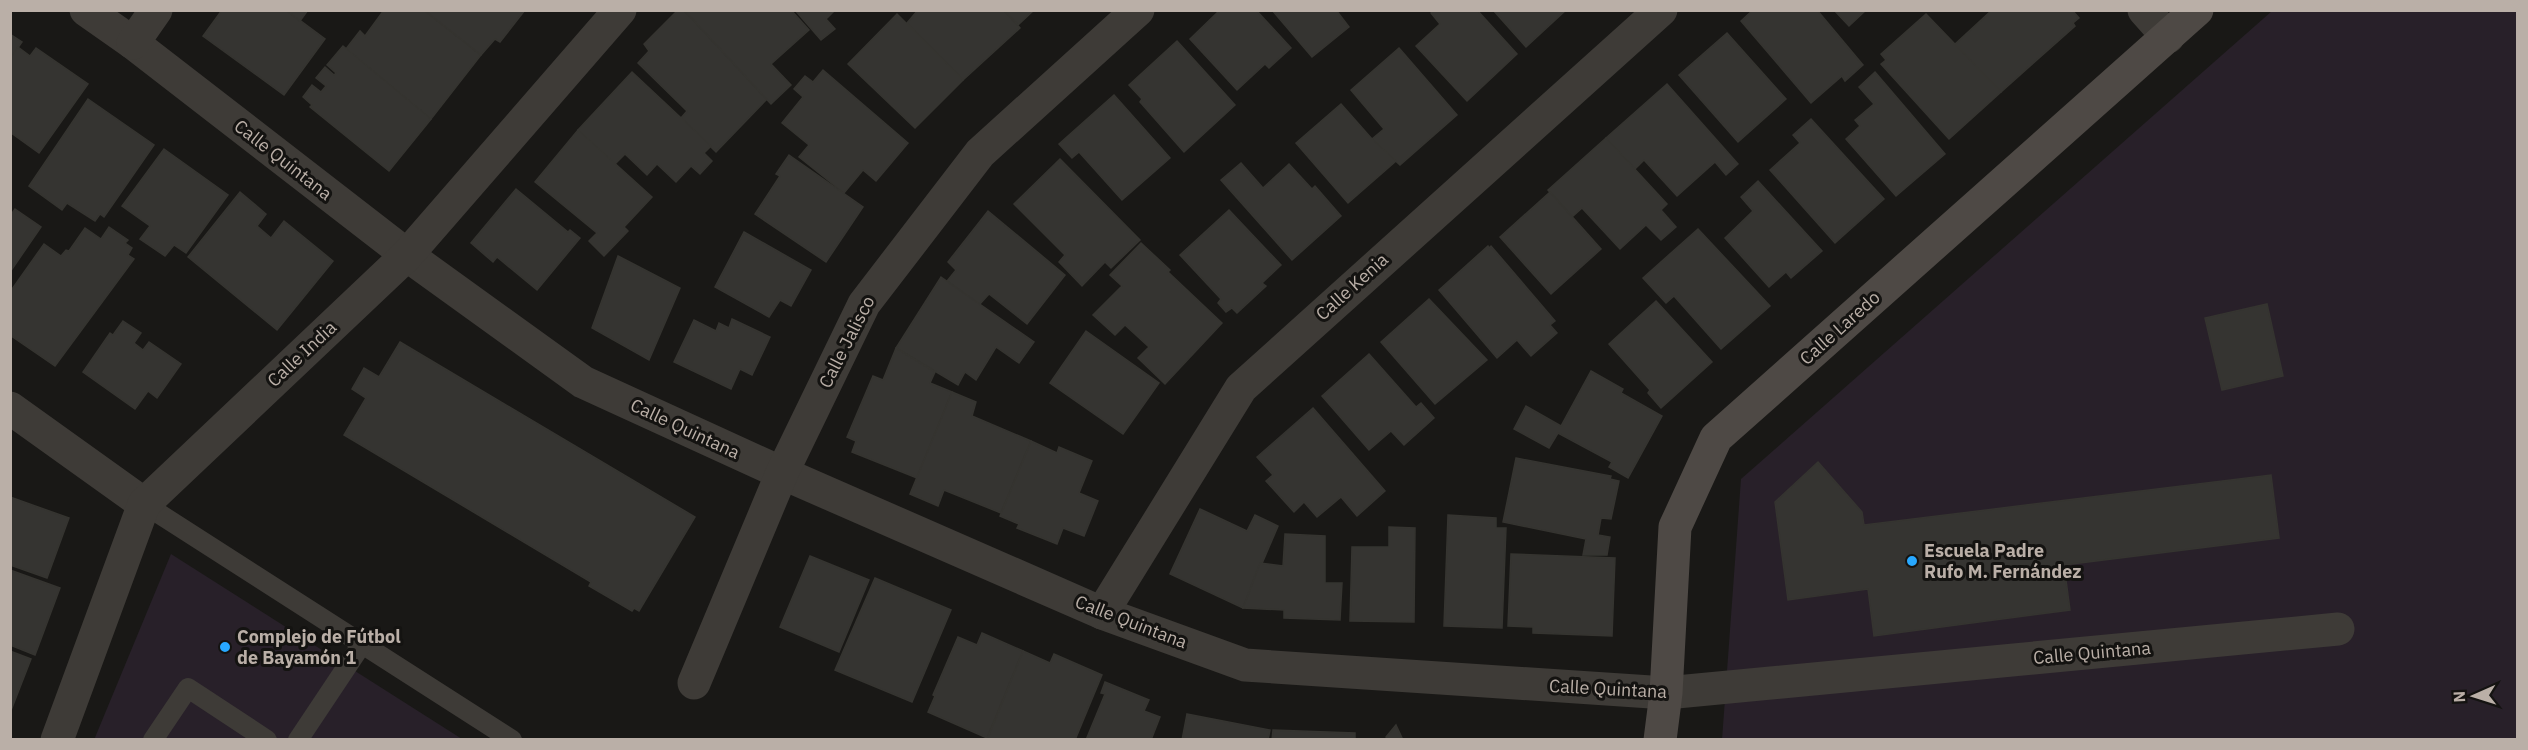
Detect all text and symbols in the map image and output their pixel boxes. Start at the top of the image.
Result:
street label: Calle Quintana [230,114,337,205]
street label: Calle Kenia [1311,248,1393,325]
street label: Calle Laredo [1795,286,1885,370]
street label: Calle Jalisco [813,292,880,392]
street label: Calle India [262,315,341,392]
street label: Calle Quintana [627,393,744,464]
place label: Escuela Padre Rufo M. Fernández [1924,539,2082,583]
marker: Escuela Padre Rufo M. Fernández [1905,554,1919,568]
street label: Calle Quintana [1072,590,1191,654]
place label: Complejo de Fútbol de Bayamón 1 [237,625,401,669]
street label: Calle Quintana [2032,636,2152,669]
marker: Complejo de Fútbol de Bayamón 1 [218,640,232,654]
north arrow [2444,666,2504,726]
street label: Calle Quintana [1548,674,1668,703]
text: N [2449,690,2469,703]

